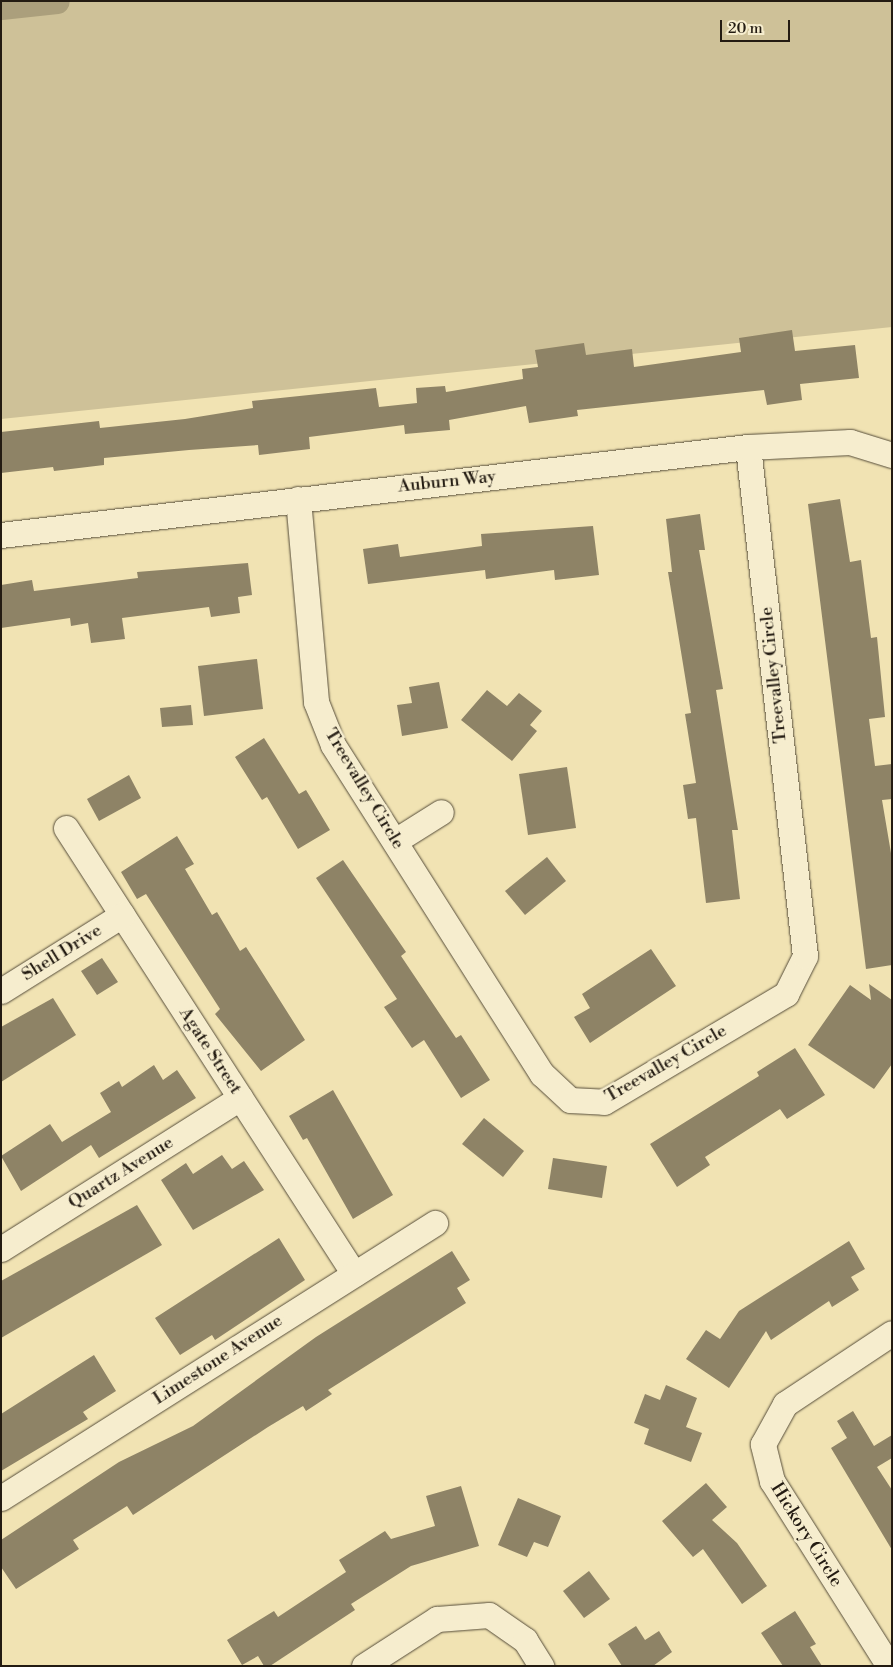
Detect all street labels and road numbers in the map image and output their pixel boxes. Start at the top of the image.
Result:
street label: Auburn Way [397,466,497,498]
street label: Treevalley Circle [756,606,792,744]
street label: Treevalley Circle [319,725,409,853]
street label: Shell Drive [18,920,106,986]
street label: Agate Street [174,1004,246,1098]
street label: Treevalley Circle [601,1020,731,1108]
street label: Quartz Avenue [64,1132,178,1214]
street label: Limestone Avenue [149,1310,287,1410]
street label: Hickory Circle [765,1479,847,1591]

